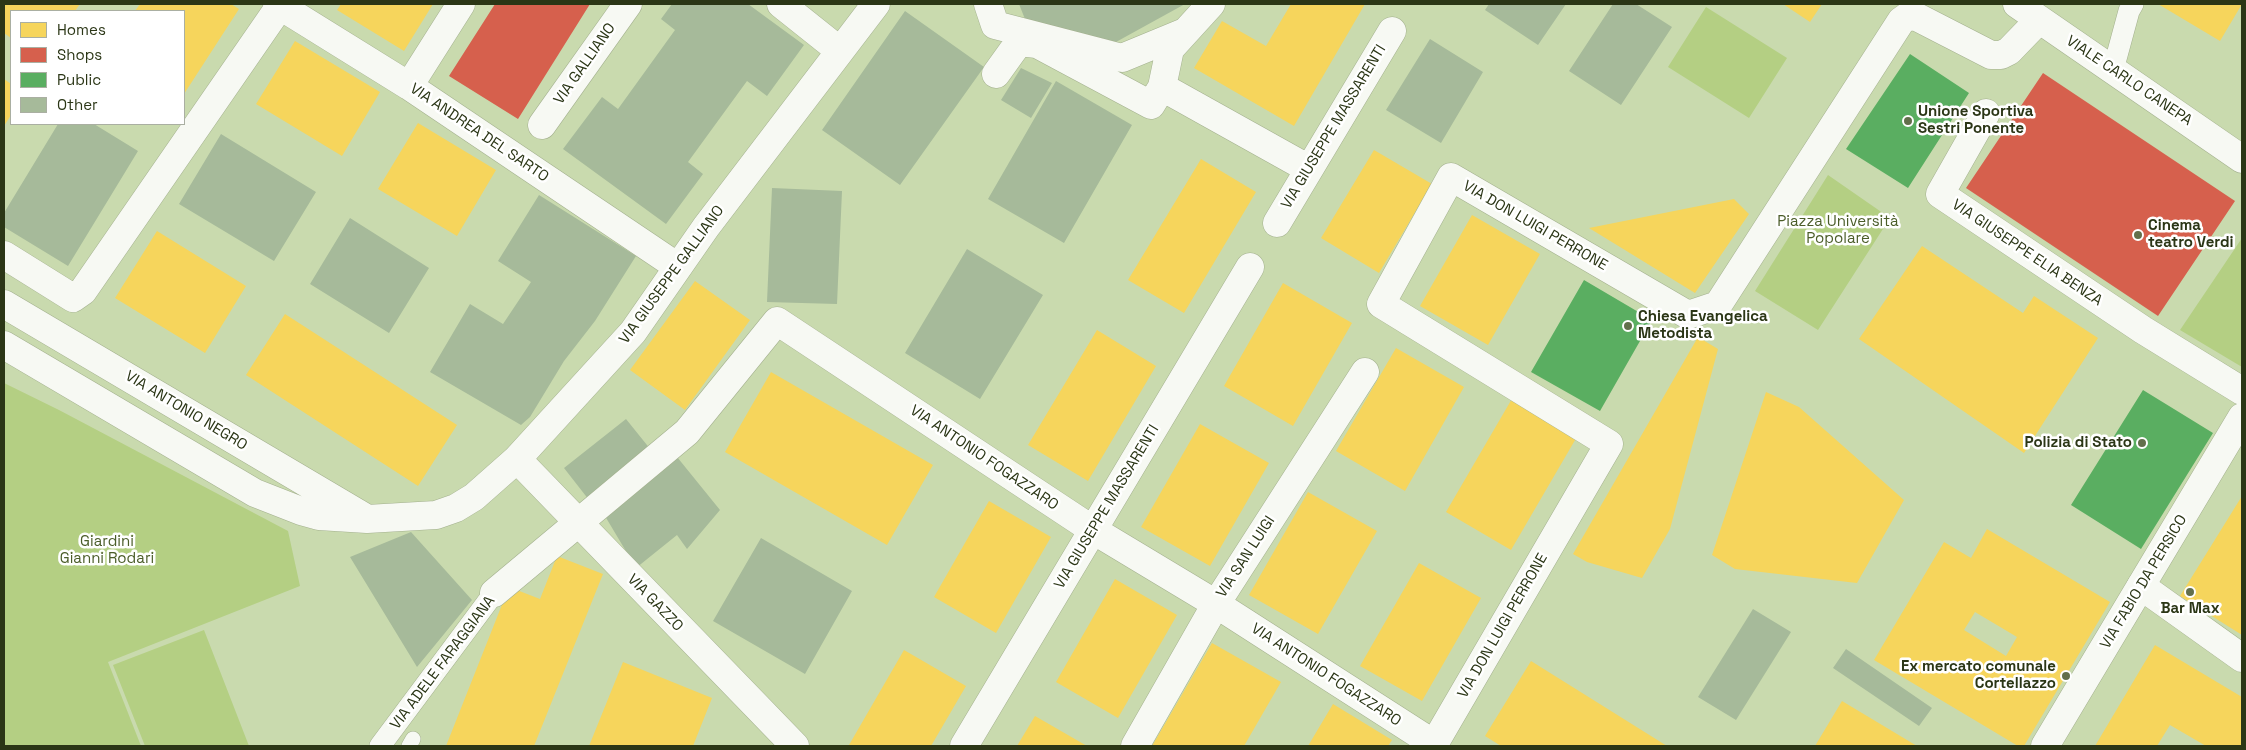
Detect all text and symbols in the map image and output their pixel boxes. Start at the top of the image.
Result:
legend [10,10,185,125]
text: Homes [57,20,106,39]
street label: VIA GALLIANO [550,20,620,108]
street label: VIALE CARLO CANEPA [2063,32,2195,130]
street label: VIA GIUSEPPE MASSARENTI [1278,42,1390,212]
text: Shops [57,45,102,64]
text: Public [57,70,101,89]
street label: VIA ANDREA DEL SARTO [406,80,552,186]
text: Other [57,95,98,114]
place label: Unione Sportiva Sestri Ponente [1918,103,2034,138]
marker: Unione Sportiva Sestri Ponente [1902,115,1914,127]
street label: VIA DON LUIGI PERRONE [1460,177,1610,275]
street label: VIA GIUSEPPE ELIA BENZA [1948,196,2106,310]
street label: VIA GIUSEPPE GALLIANO [616,202,728,348]
park label: Piazza Università Popolare [1777,213,1899,248]
place label: Cinema teatro Verdi [2148,217,2234,252]
marker: Cinema teatro Verdi [2132,229,2144,241]
place label: Chiesa Evangelica Metodista [1638,308,1768,343]
marker: Chiesa Evangelica Metodista [1622,320,1634,332]
street label: VIA ANTONIO NEGRO [122,367,250,455]
street label: VIA ANTONIO FOGAZZARO [906,402,1062,514]
street label: VIA GIUSEPPE MASSARENTI [1051,422,1163,592]
place label: Polizia di Stato [2025,434,2132,452]
marker: Polizia di Stato [2136,437,2148,449]
street label: VIA FABIO DA PERSICO [2097,512,2191,652]
street label: VIA SAN LUIGI [1213,513,1279,601]
park label: Giardini Gianni Rodari [60,533,154,568]
street label: VIA DON LUIGI PERRONE [1454,551,1552,701]
street label: VIA GAZZO [623,571,687,635]
marker: Bar Max [2184,586,2196,598]
street label: VIA ADELE FARAGGIANA [387,593,499,733]
place label: Bar Max [2160,600,2220,618]
street label: VIA ANTONIO FOGAZZARO [1248,620,1404,730]
place label: Ex mercato comunale Cortellazzo [1901,658,2056,693]
marker: Ex mercato comunale Cortellazzo [2060,670,2072,682]

